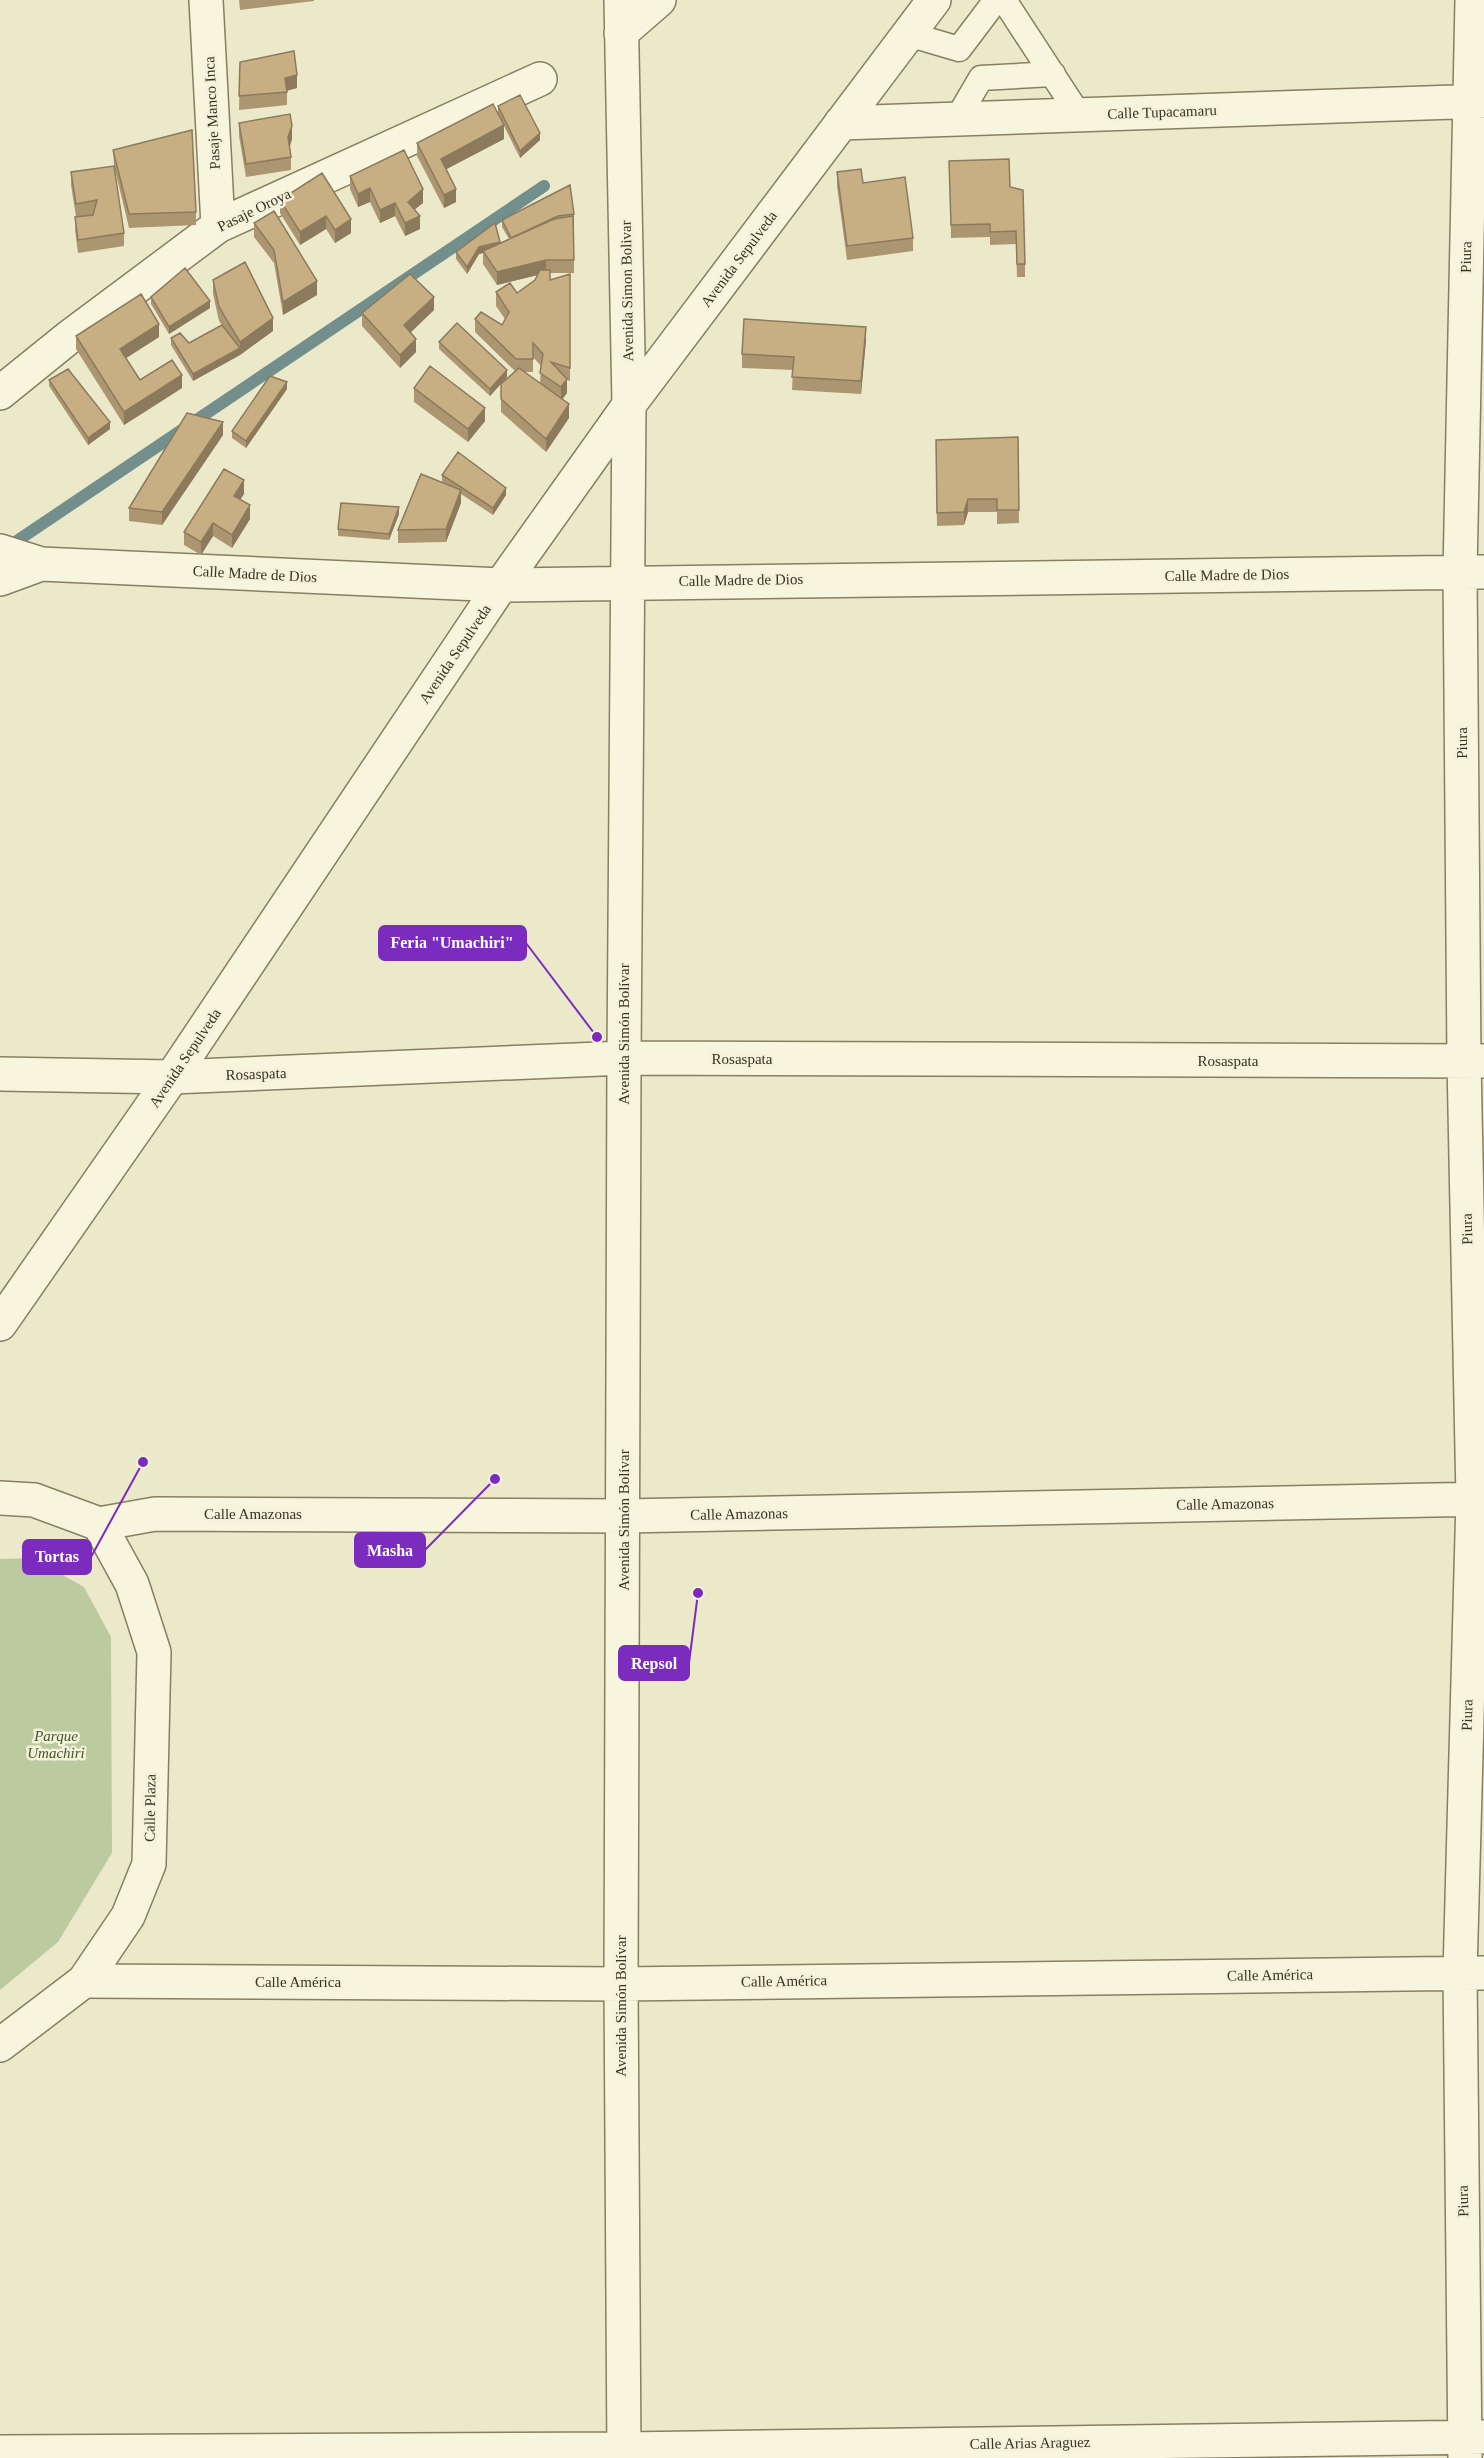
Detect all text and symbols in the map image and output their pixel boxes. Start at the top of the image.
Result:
street label: Pasaje Manco Inca [201,56,223,170]
street label: Calle Tupacamaru [1107,102,1218,122]
street label: Pasaje Oroya [215,185,294,235]
street label: Avenida Sepulveda [698,208,780,310]
street label: Avenida Simon Bolivar [618,220,636,362]
street label: Piura [1458,241,1474,273]
street label: Calle Madre de Dios [192,563,318,585]
street label: Calle Madre de Dios [1165,566,1290,584]
street label: Calle Madre de Dios [679,571,804,589]
street label: Avenida Sepulveda [416,601,494,707]
street label: Piura [1454,727,1470,759]
callout: Feria "Umachiri" [379,926,526,960]
text: Feria "Umachiri" [390,934,514,951]
street label: Avenida Simón Bolívar [616,963,632,1105]
street label: Avenida Sepulveda [146,1005,224,1111]
street label: Rosaspata [712,1051,773,1067]
street label: Rosaspata [1198,1053,1259,1069]
street label: Rosaspata [225,1065,287,1083]
street label: Piura [1459,1213,1475,1245]
street label: Avenida Simón Bolívar [616,1449,632,1591]
street label: Calle Amazonas [1176,1495,1274,1513]
street label: Calle Amazonas [690,1505,788,1523]
street label: Calle Amazonas [204,1506,302,1522]
callout: Masha [355,1533,425,1567]
callout: Tortas [23,1540,91,1574]
text: Masha [367,1542,413,1559]
text: Tortas [35,1548,79,1565]
callout: Repsol [619,1646,689,1680]
text: Repsol [631,1655,678,1673]
street label: Piura [1458,1699,1476,1731]
park label: Parque Umachiri [27,1728,85,1761]
street label: Calle Plaza [141,1774,159,1842]
street label: Avenida Simón Bolívar [613,1935,629,2077]
street label: Calle América [1227,1966,1314,1984]
street label: Calle América [741,1972,828,1990]
street label: Calle América [255,1974,341,1990]
street label: Piura [1455,2185,1471,2217]
street label: Calle Arias Araguez [969,2434,1091,2452]

